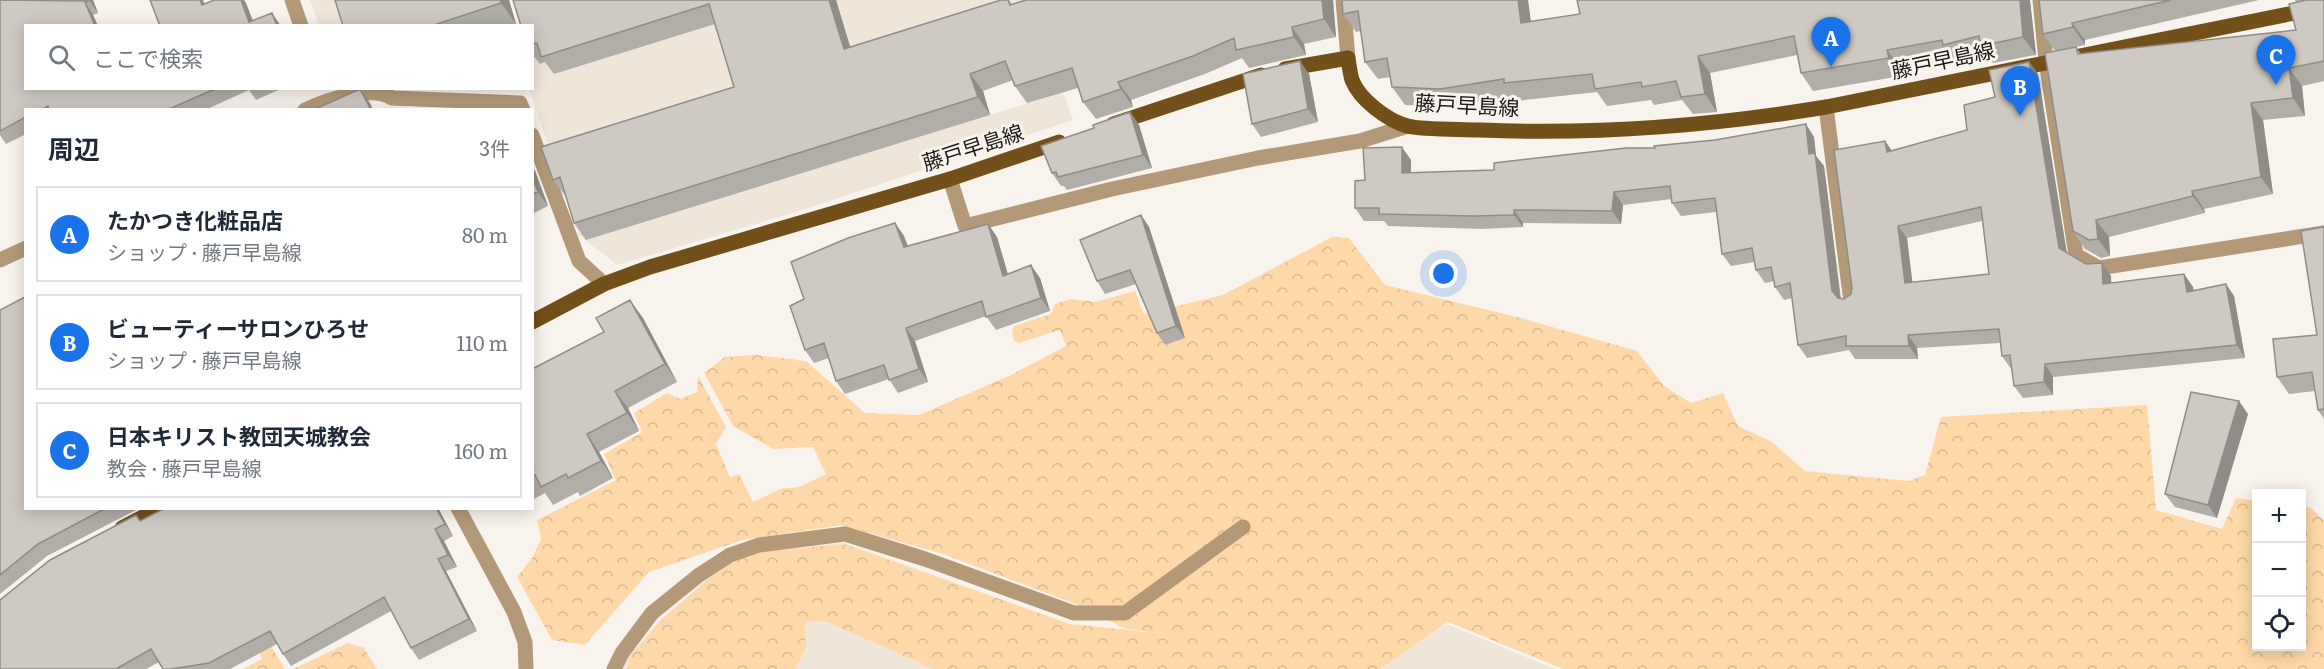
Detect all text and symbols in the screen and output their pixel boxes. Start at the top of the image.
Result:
pin: A [1812,17,1850,67]
search box [24,24,534,90]
street label: 藤戸早島線 [1888,32,1997,85]
pin: C [2256,36,2296,85]
icon: search [45,41,78,74]
text: ここで検索 [93,41,203,74]
pin: B [2000,66,2040,116]
street label: 藤戸早島線 [1414,85,1520,122]
street label: 藤戸早島線 [918,115,1027,177]
text: 周辺 [48,128,100,167]
text: 3件 [479,132,510,162]
text: たかつき化粧品店 [107,203,283,236]
text: A [62,219,77,249]
text: 80 m [462,219,508,249]
text: ショップ · 藤戸早島線 [107,236,302,266]
your location [1429,259,1458,288]
text: ビューティーサロンひろせ [107,311,369,344]
text: B [63,327,76,357]
text: 110 m [457,327,508,357]
text: ショップ · 藤戸早島線 [107,344,302,374]
text: 日本キリスト教団天城教会 [107,419,371,452]
text: C [62,435,77,465]
text: 160 m [454,435,508,465]
text: 教会 · 藤戸早島線 [107,452,262,482]
map controls [2252,489,2306,651]
button: + [2252,489,2306,543]
button: − [2252,543,2306,597]
button: locate [2252,597,2306,651]

